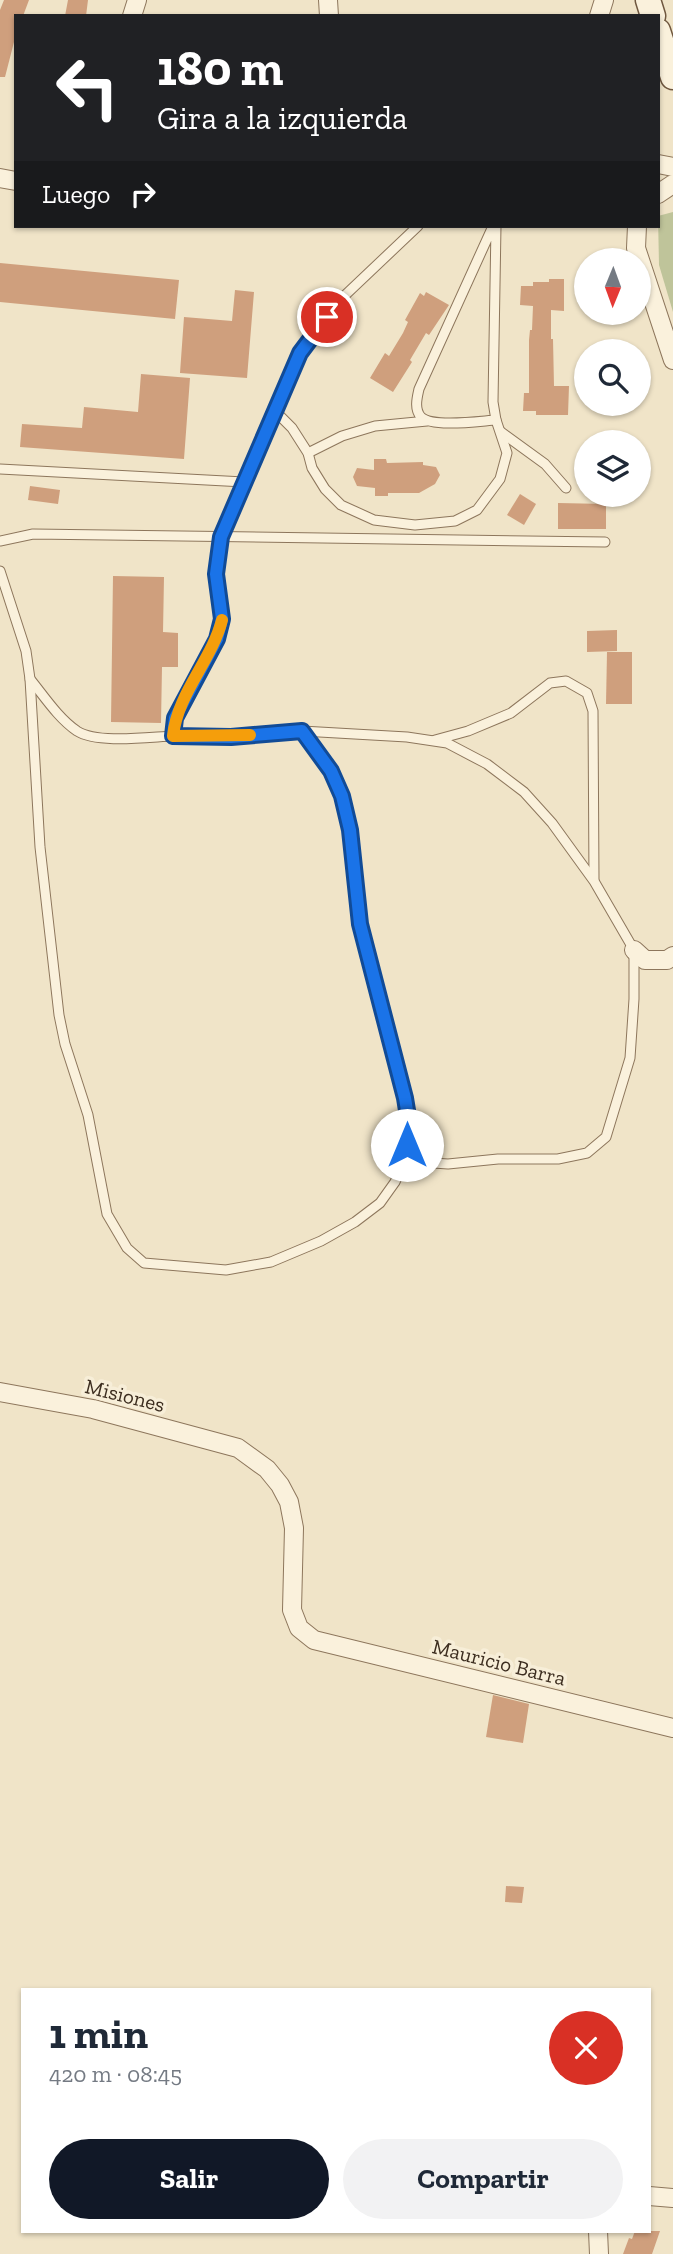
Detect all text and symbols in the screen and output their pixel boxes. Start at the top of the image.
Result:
text: 180 m [157,39,284,98]
icon: left [42,42,133,133]
text: Gira a la izquierda [157,99,408,137]
icon: right [124,175,162,213]
text: Luego [42,178,110,210]
north arrow [574,248,651,326]
map controls [574,248,651,507]
pin [297,287,357,347]
icon: arrive [308,298,346,336]
button: search [574,339,651,416]
button: layers [574,430,651,507]
position arrow [370,1108,444,1182]
street label: Misiones [83,1373,167,1417]
street label: Mauricio Barra [430,1633,568,1691]
text: 1 min [49,2008,148,2059]
button: close [549,2011,623,2085]
text: 420 m · 08:45 [49,2060,182,2088]
button: Salir [49,2139,329,2219]
button: Compartir [343,2139,623,2219]

